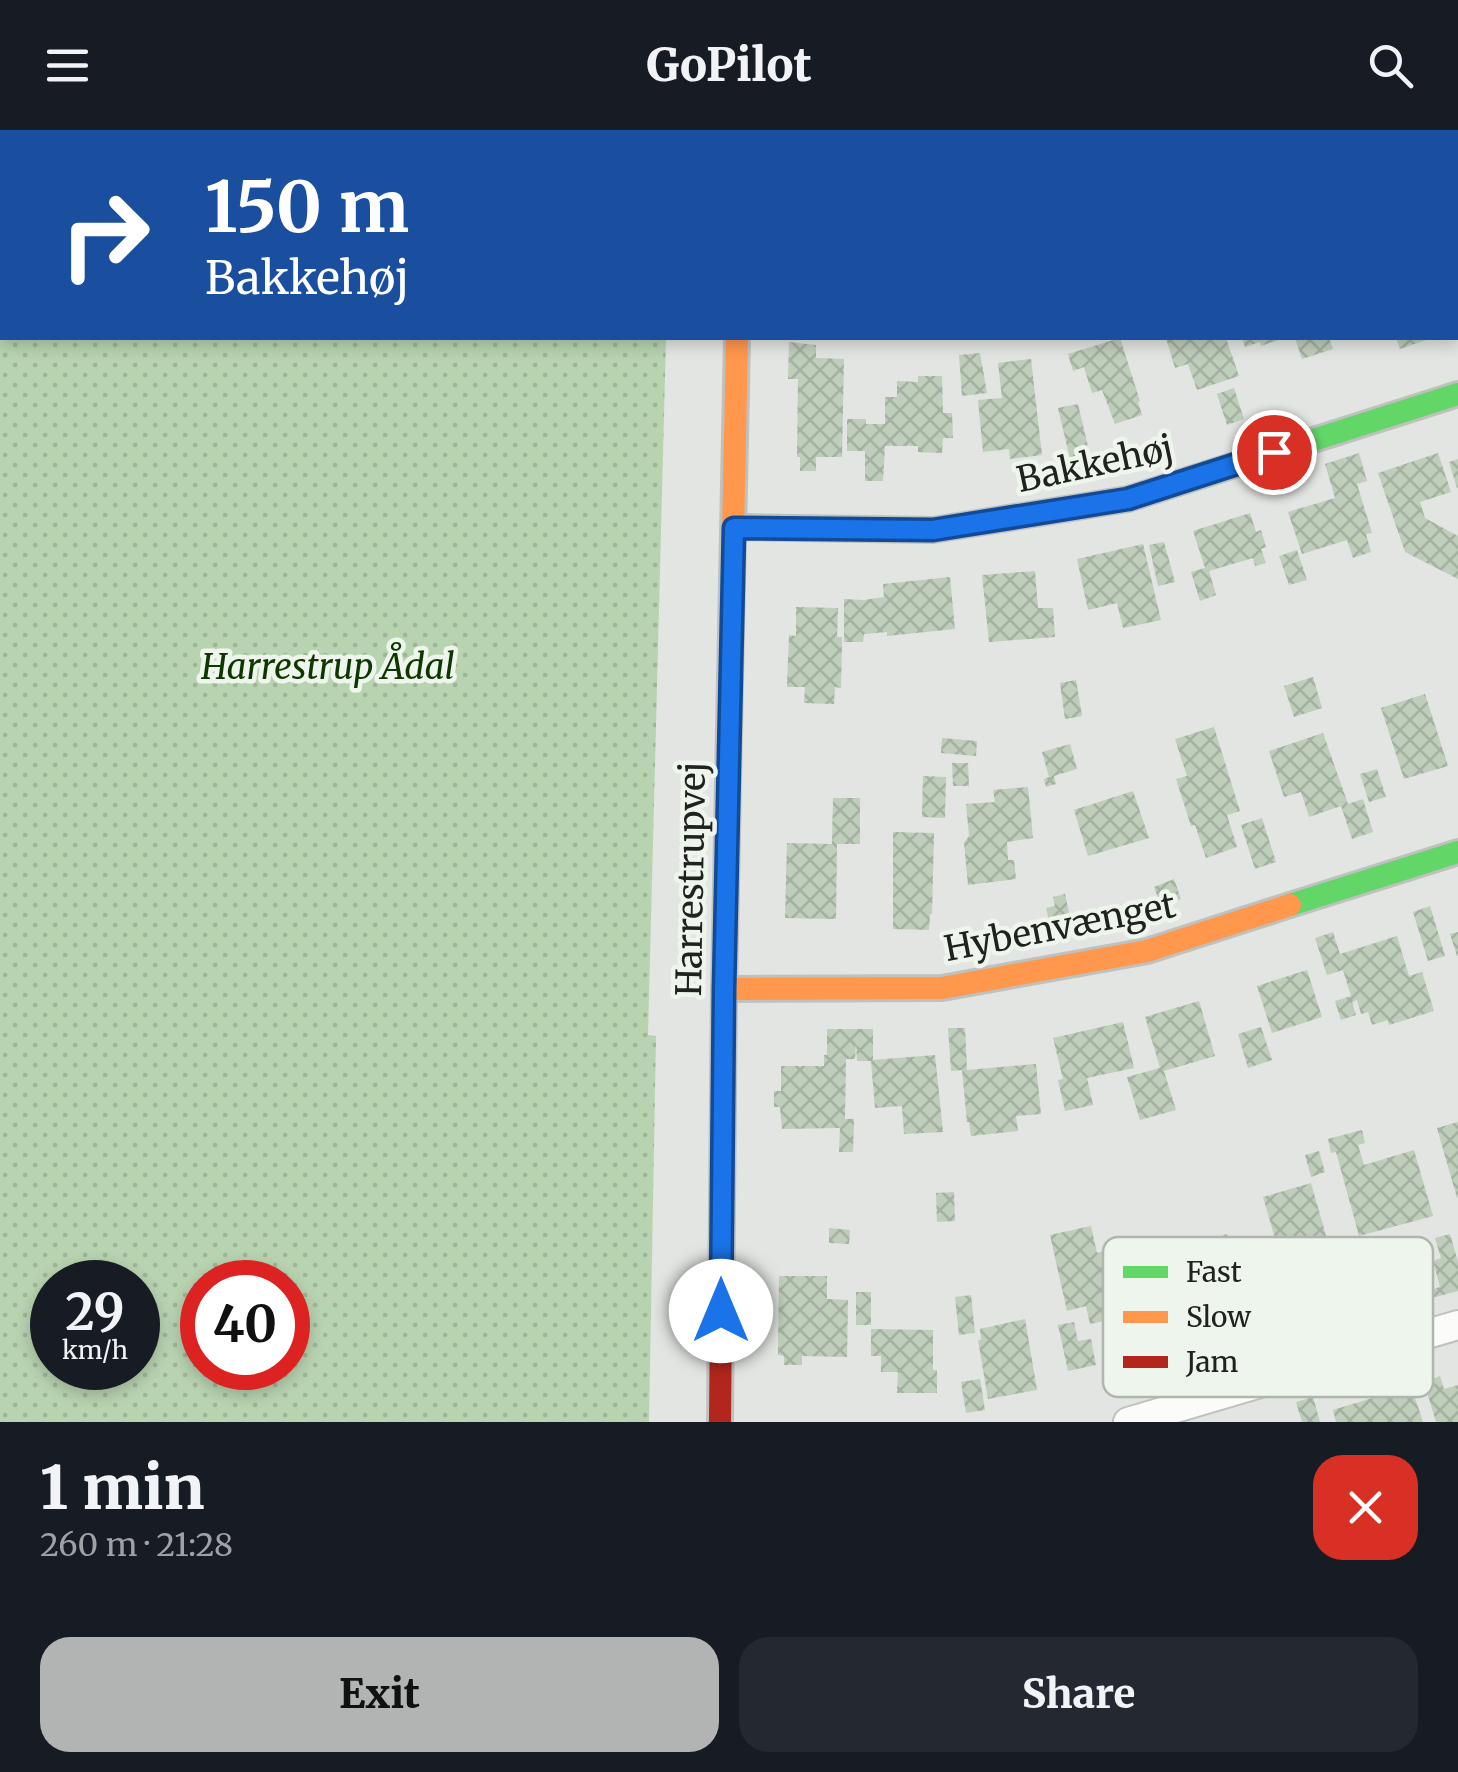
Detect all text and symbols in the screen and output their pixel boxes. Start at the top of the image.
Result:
text: GoPilot [646,37,812,93]
icon: menu [40,38,95,93]
icon: search [1363,38,1418,93]
text: 150 m [205,163,409,251]
icon: right [40,170,170,300]
text: Bakkehøj [205,250,409,306]
pin [1232,410,1317,495]
icon: arrive [1247,425,1302,480]
street label: Bakkehøj [1013,426,1177,502]
park label: Harrestrup Ådal [200,642,455,689]
street label: Harrestrupvej [667,761,715,997]
street label: Hybenvænget [941,883,1180,971]
legend [1103,1237,1433,1397]
text: Fast [1186,1254,1242,1290]
position arrow [669,1259,773,1363]
speed limit sign: 40 [180,1260,310,1390]
text: 29 [65,1281,125,1344]
text: Slow [1186,1299,1251,1335]
text: km/h [62,1334,128,1366]
text: Jam [1185,1344,1239,1380]
text: 1 min [40,1450,204,1525]
button: close [1313,1455,1418,1560]
text: 260 m · 21:28 [40,1525,233,1565]
button: Exit [40,1637,719,1752]
button: Share [739,1637,1418,1752]

